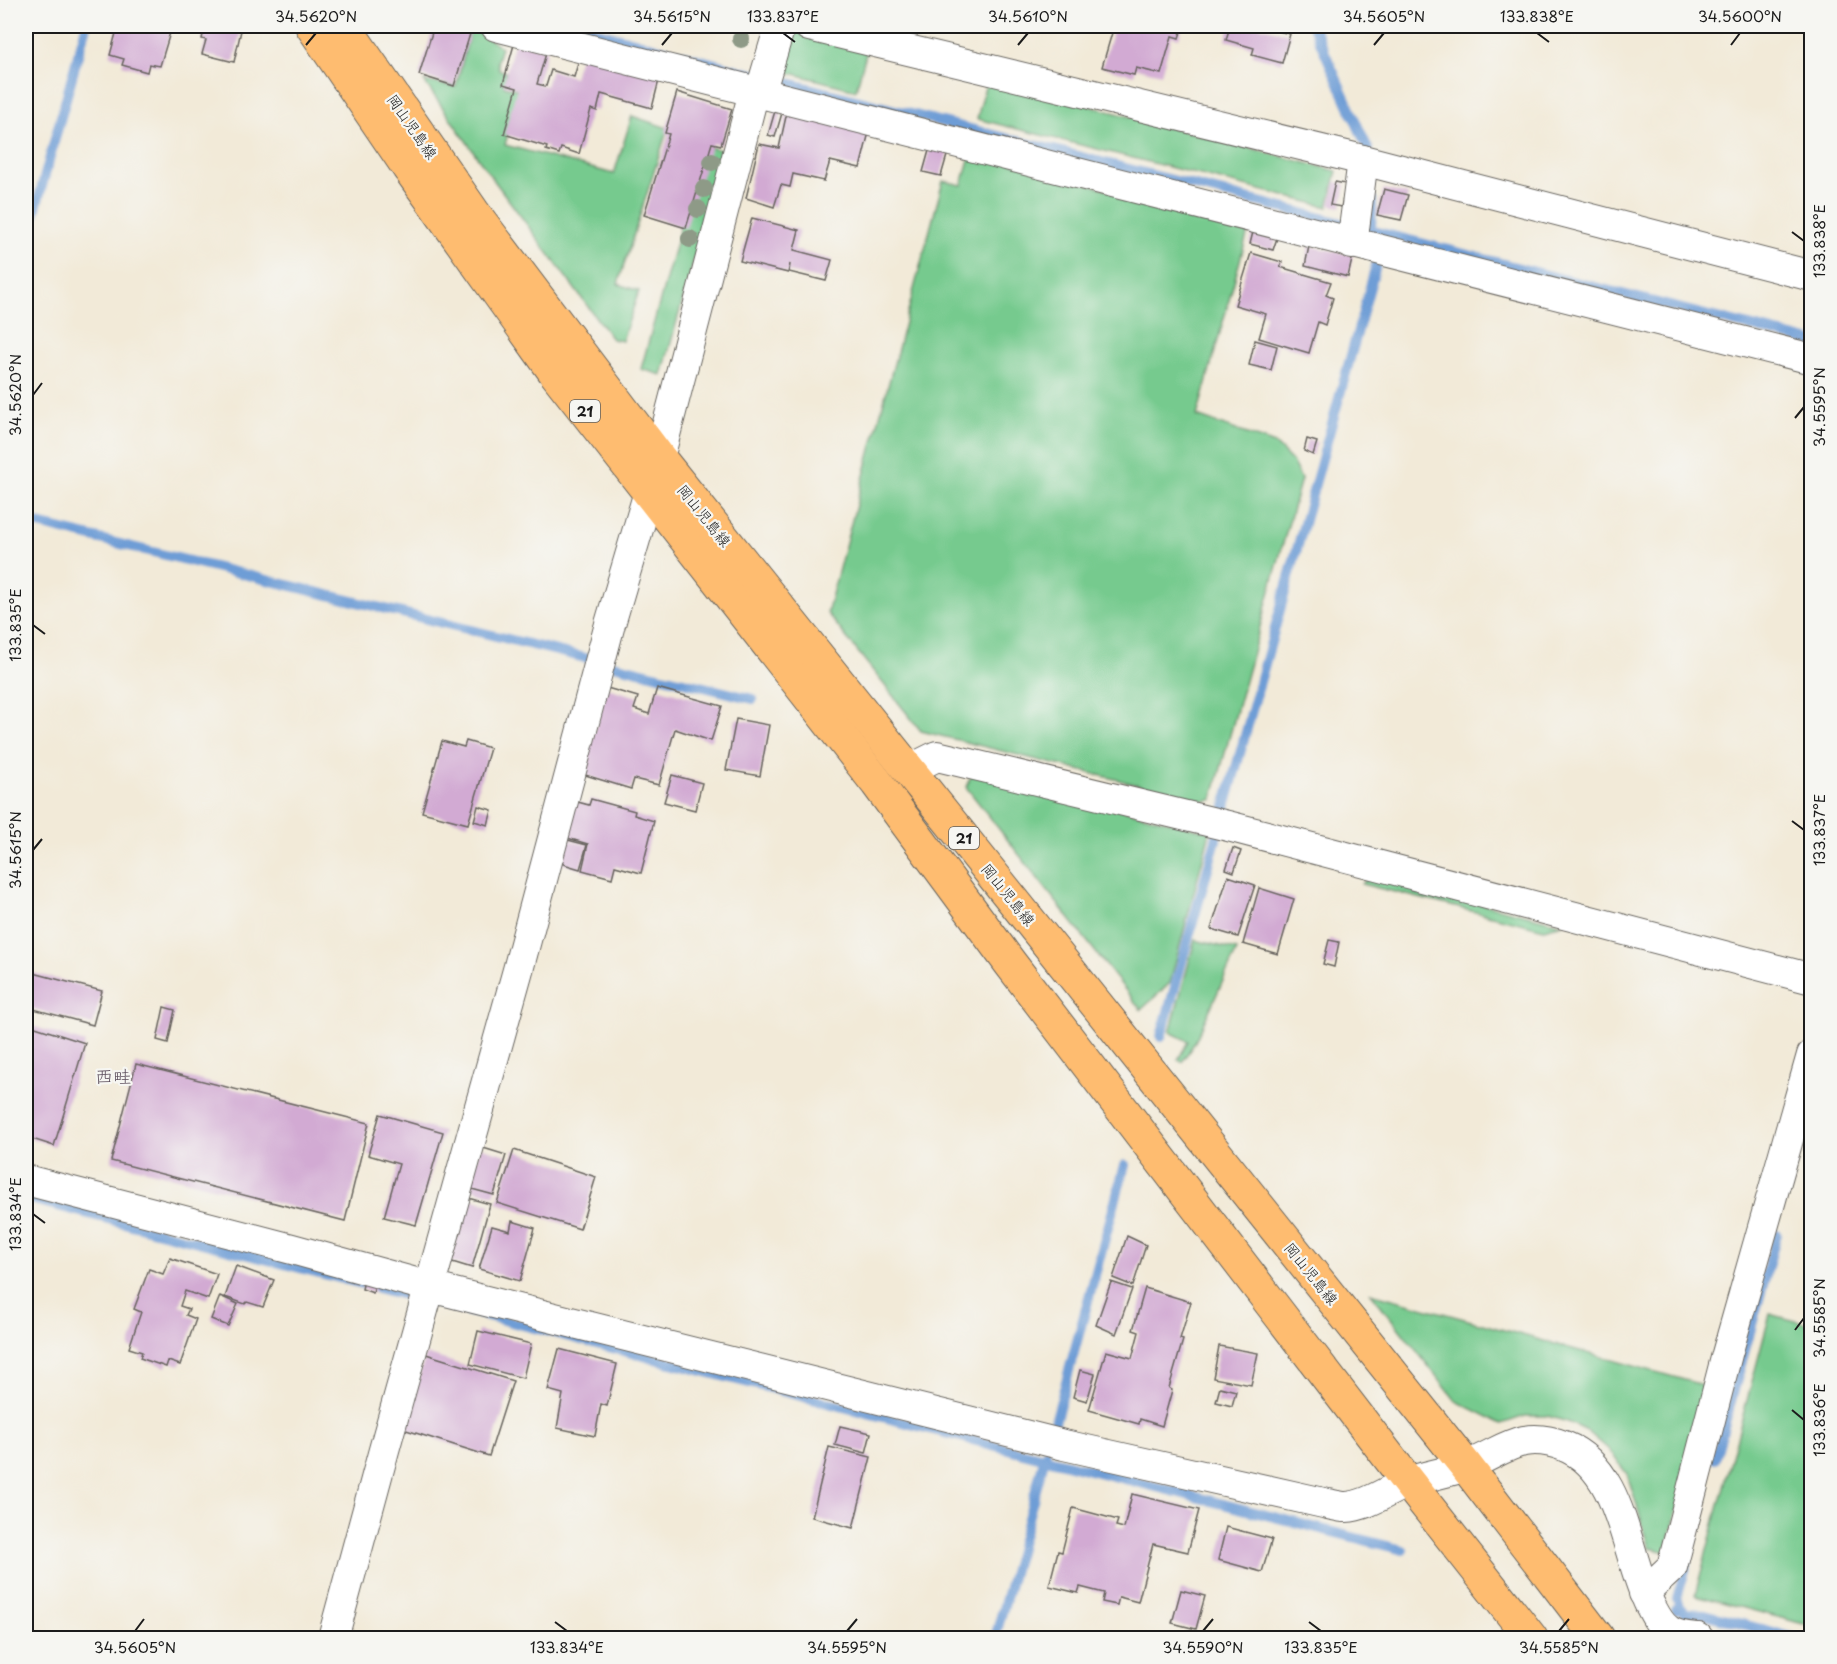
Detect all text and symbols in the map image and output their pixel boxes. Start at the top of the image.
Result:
text: 34.5620°N [275,4,357,27]
text: 34.5615°N [633,4,711,27]
text: 133.837°E [747,4,819,27]
text: 34.5610°N [988,4,1068,27]
text: 34.5605°N [1343,4,1425,27]
text: 133.838°E [1500,4,1574,27]
text: 34.5600°N [1698,4,1782,27]
street label: 岡山児島線 [382,89,444,163]
text: 133.838°E [1807,204,1830,278]
text: 34.5620°N [3,354,26,436]
text: 34.5595°N [1807,367,1830,447]
road number: 21 [570,400,600,422]
street label: 岡山児島線 [672,479,738,551]
text: 133.835°E [3,588,26,662]
text: 133.837°E [1807,794,1830,866]
text: 34.5615°N [3,811,26,889]
road number: 21 [949,827,979,849]
street label: 岡山児島線 [976,858,1042,930]
district label: 西畦 [95,1062,131,1089]
text: 133.834°E [3,1177,26,1251]
street label: 岡山児島線 [1279,1237,1345,1309]
text: 34.5585°N [1807,1278,1830,1358]
text: 133.836°E [1807,1383,1830,1457]
text: 34.5605°N [94,1635,176,1658]
text: 133.834°E [530,1635,604,1658]
text: 34.5595°N [807,1635,887,1658]
text: 34.5590°N [1162,1635,1244,1658]
text: 133.835°E [1284,1635,1358,1658]
text: 34.5585°N [1519,1635,1599,1658]

